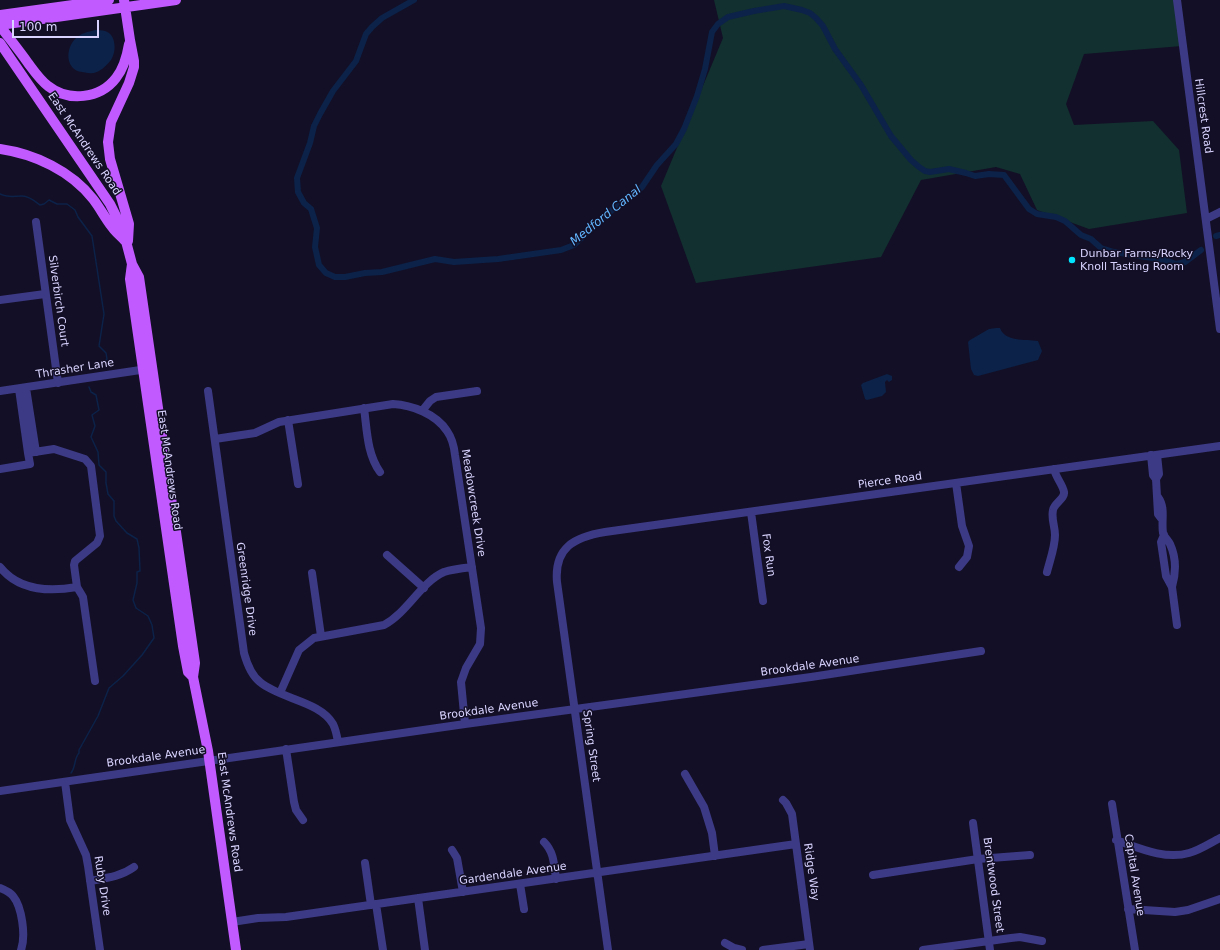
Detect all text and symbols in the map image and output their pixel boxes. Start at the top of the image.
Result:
scale bar [14,12,101,38]
text: 100 m [19,20,57,34]
street label: Hillcrest Road [1191,78,1215,154]
street label: East McAndrews Road [45,90,123,198]
water label: Medford Canal [568,183,644,249]
place label: Dunbar Farms/Rocky Knoll Tasting Room [1080,247,1193,273]
street label: Silverbirch Court [45,255,71,347]
marker: Dunbar Farms/Rocky Knoll Tasting Room [1067,255,1077,265]
street label: Thrasher Lane [35,356,115,382]
street label: East McAndrews Road [154,409,184,531]
street label: Meadowcreek Drive [458,448,488,558]
street label: Pierce Road [857,470,923,492]
street label: Fox Run [758,533,778,577]
street label: Greenridge Drive [233,541,259,637]
street label: Brookdale Avenue [760,653,860,679]
street label: Brookdale Avenue [439,697,539,723]
street label: Spring Street [579,709,603,783]
street label: Brookdale Avenue [106,744,206,770]
street label: East McAndrews Road [214,751,244,873]
street label: Capital Avenue [1121,833,1147,917]
street label: Brentwood Street [980,836,1006,934]
street label: Ridge Way [800,842,822,902]
street label: Ruby Drive [91,855,113,917]
street label: Gardendale Avenue [458,860,568,888]

